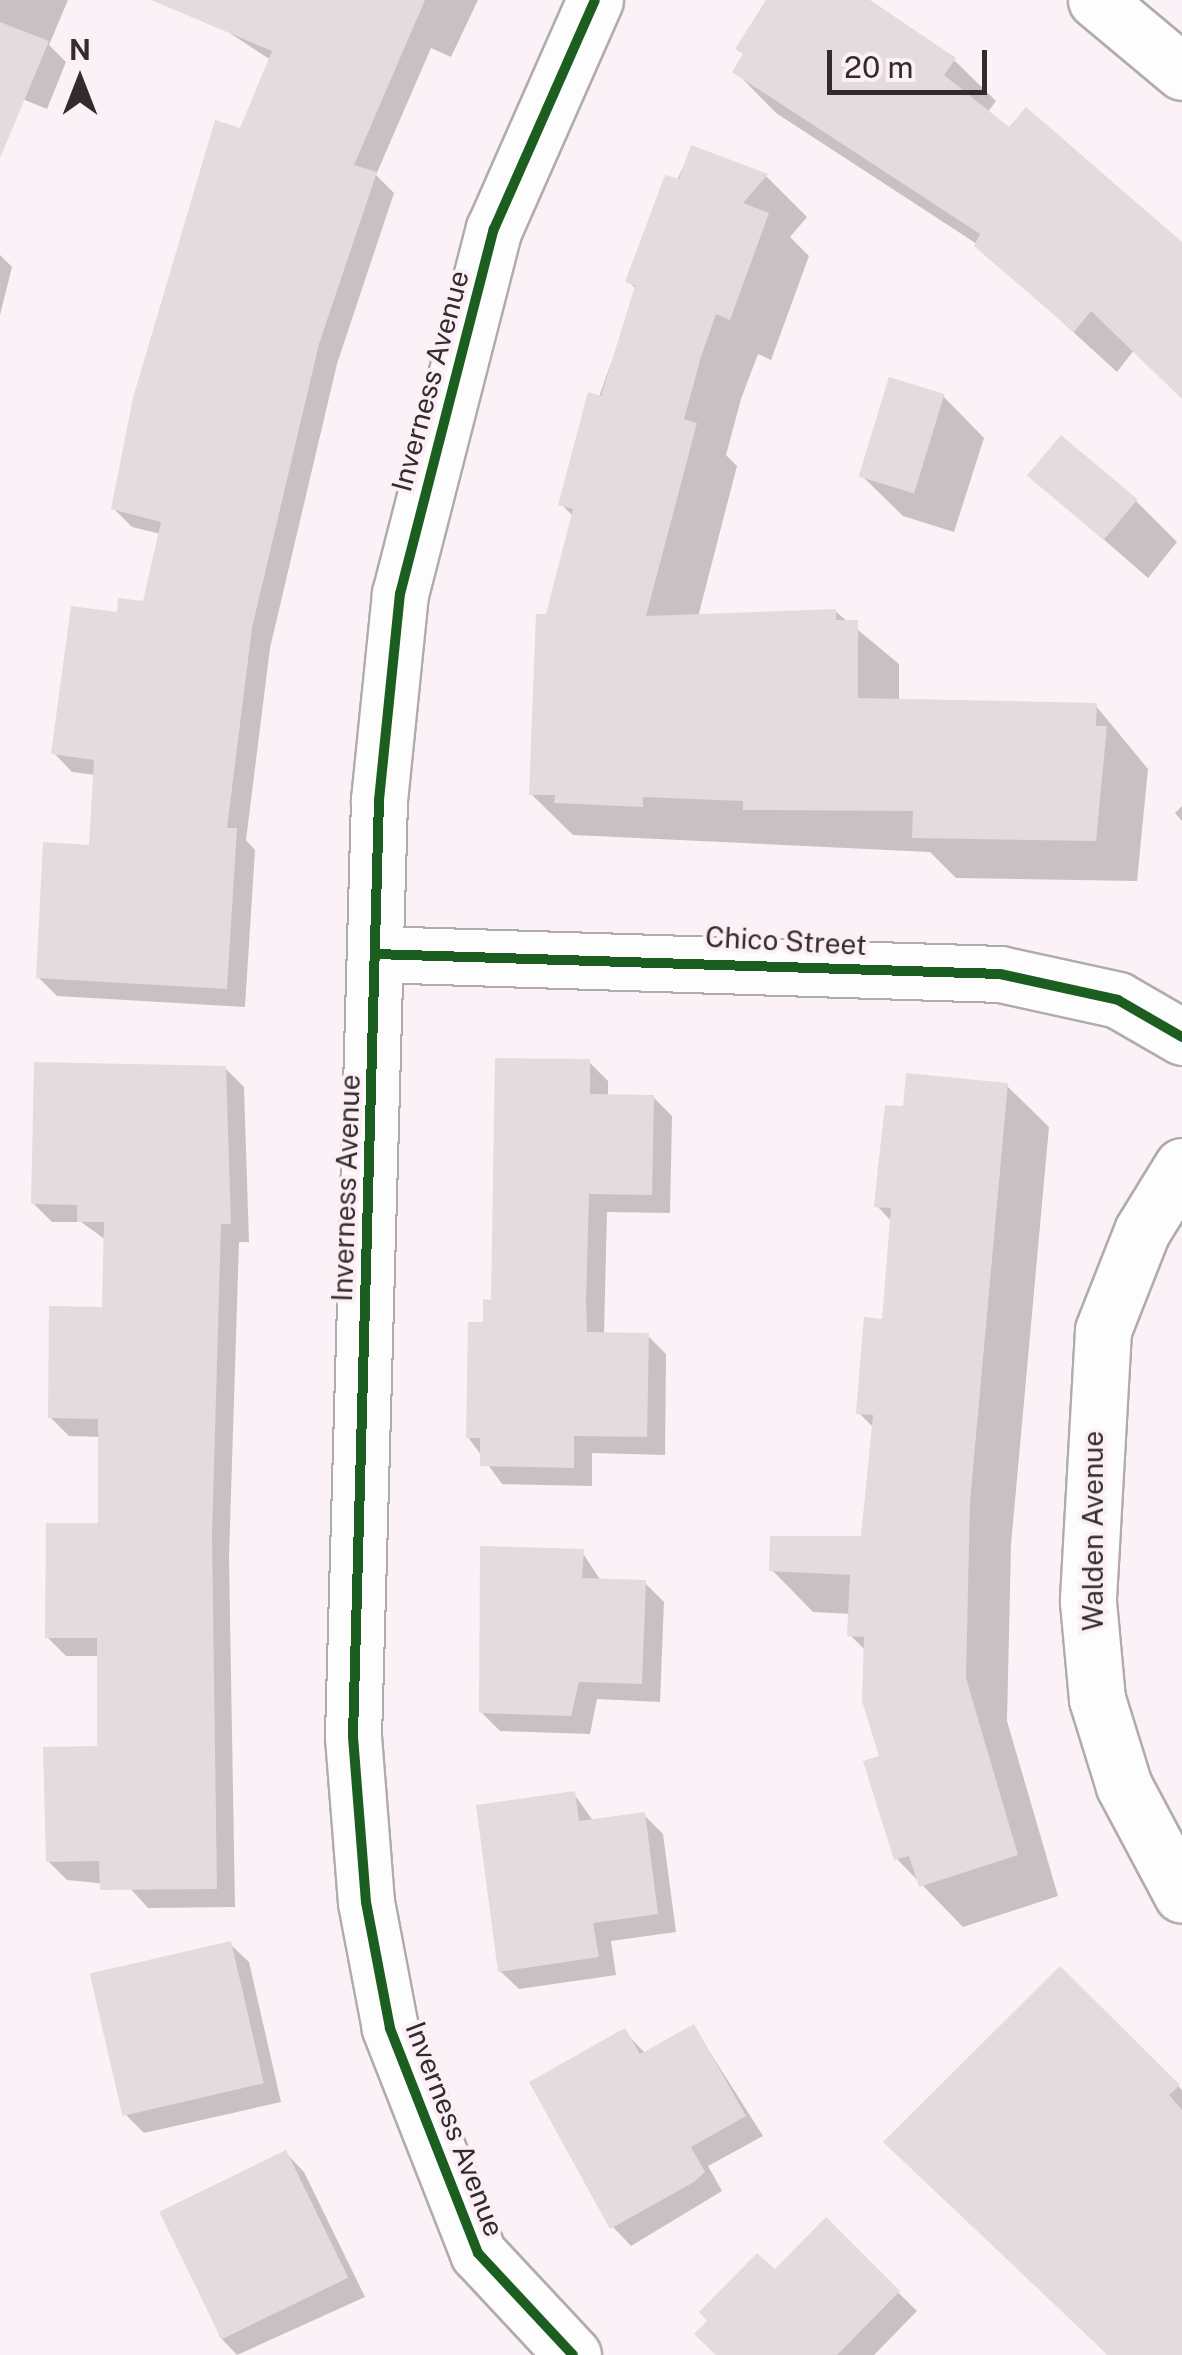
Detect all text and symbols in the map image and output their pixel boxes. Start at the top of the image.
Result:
north arrow [30,30,130,130]
scale bar [832,30,992,92]
text: N [69,33,91,66]
text: 20 m [844,49,913,85]
street label: Inverness Avenue [384,267,476,495]
street label: Chico Street [704,920,868,962]
street label: Inverness Avenue [325,1074,367,1302]
street label: Walden Avenue [1076,1431,1110,1631]
street label: Inverness Avenue [399,2017,511,2241]

